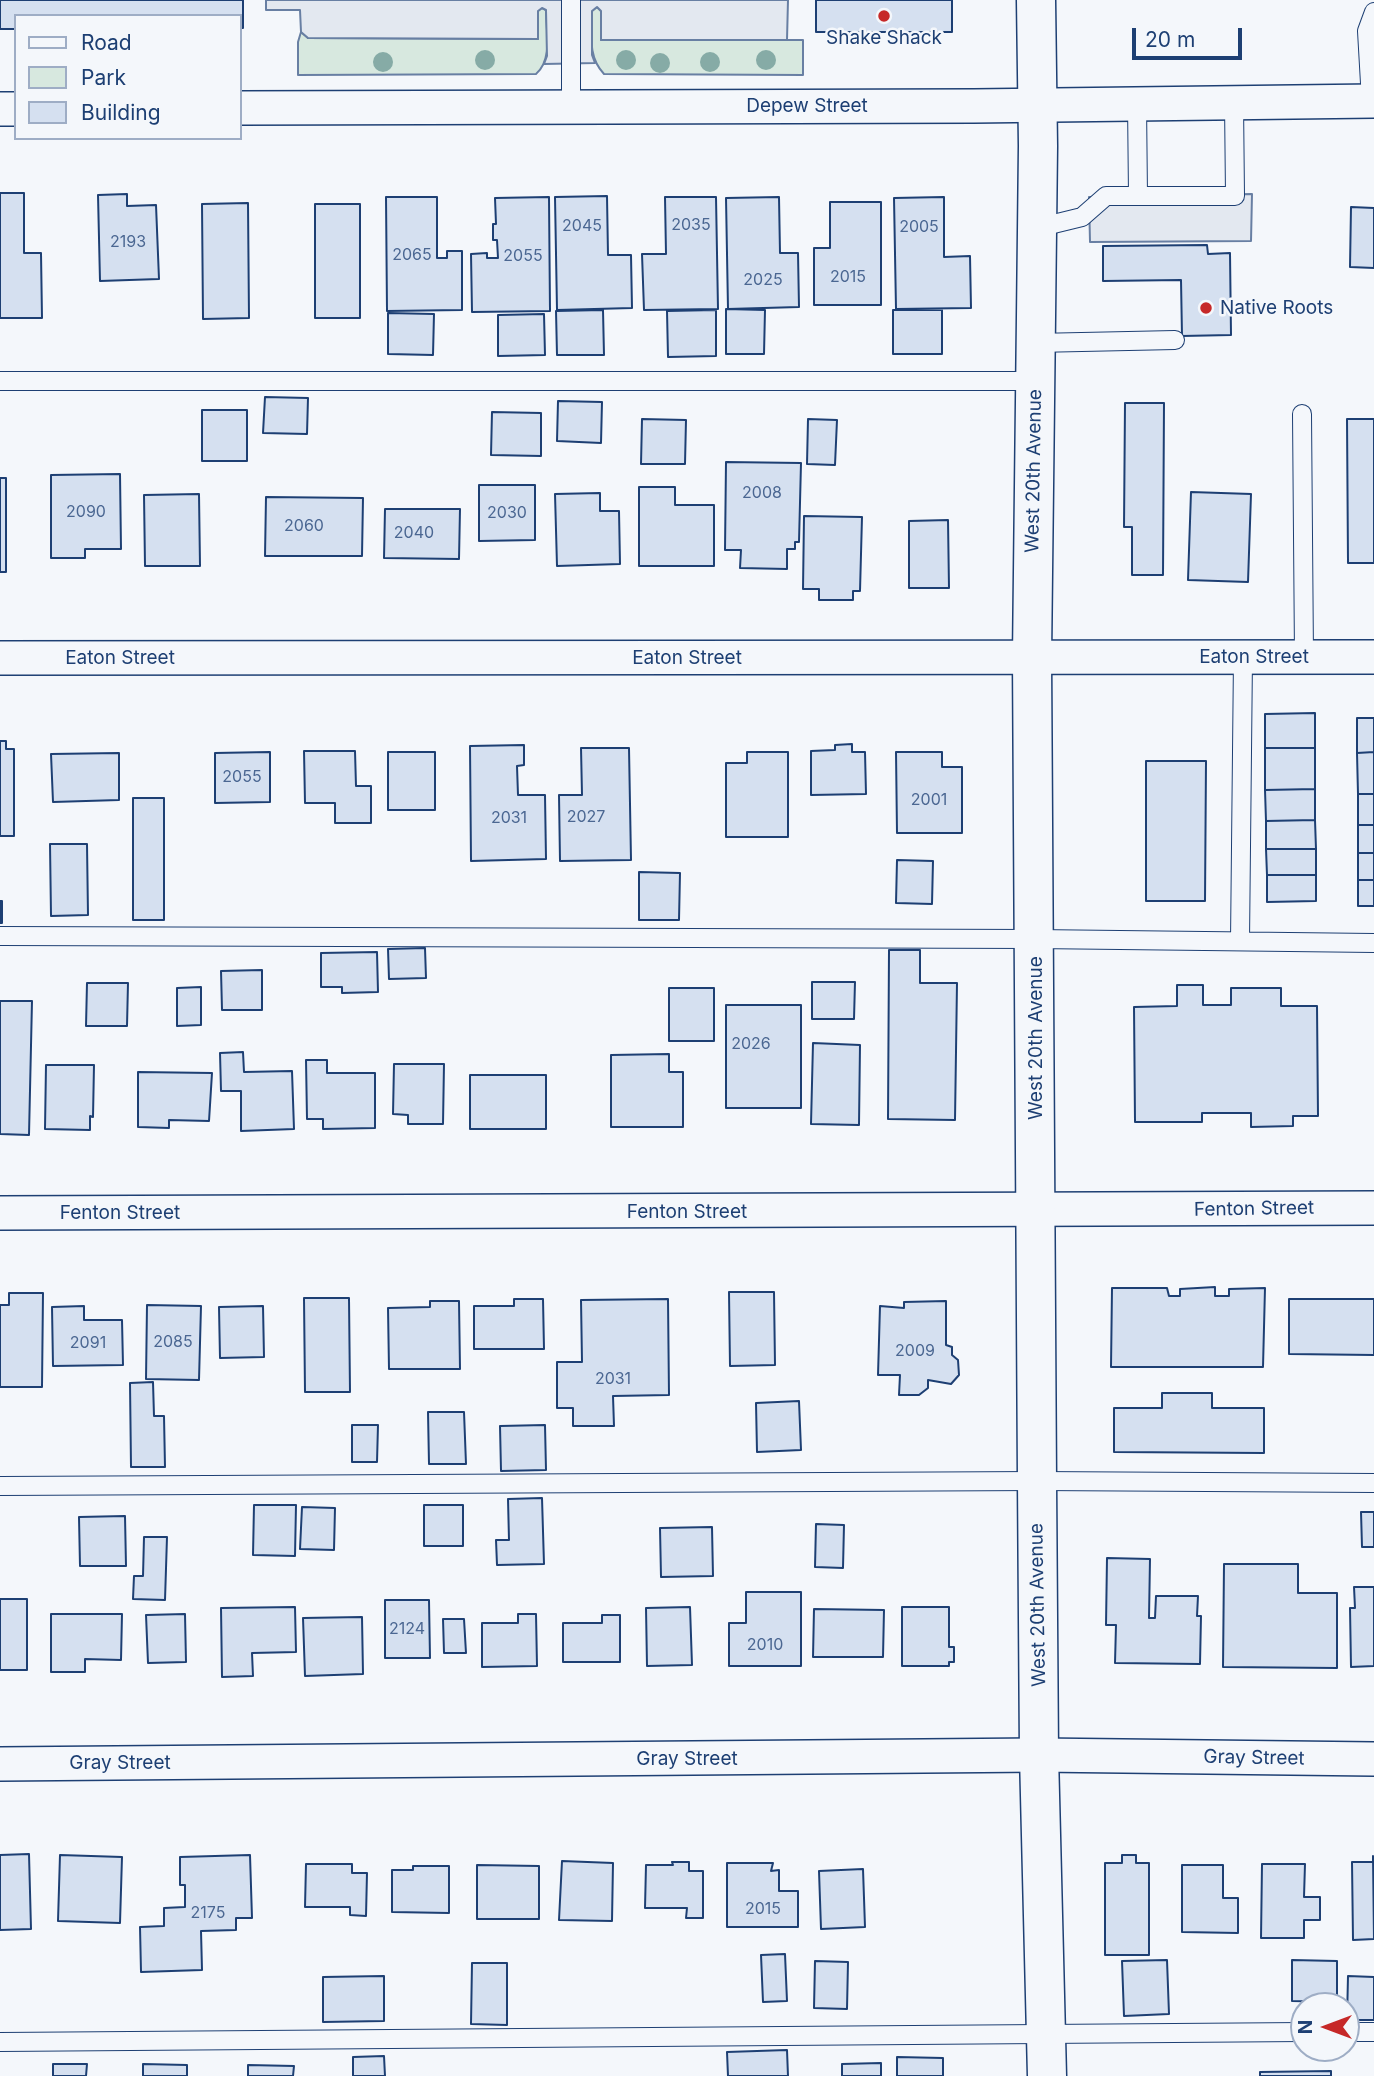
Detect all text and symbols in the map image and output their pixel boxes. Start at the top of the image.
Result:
marker: Shake Shack [876,8,892,24]
legend [14,14,242,140]
scale bar [1136,14,1246,58]
place label: Shake Shack [826,27,942,49]
text: 20 m [1145,27,1195,52]
text: Road [81,30,132,55]
text: Park [81,65,126,90]
street label: Depew Street [746,95,868,117]
text: Building [81,100,161,125]
house number: 2035 [671,215,711,235]
house number: 2045 [562,216,602,236]
house number: 2005 [899,217,939,237]
house number: 2193 [110,232,146,252]
house number: 2065 [392,245,432,265]
house number: 2055 [503,246,543,266]
house number: 2015 [830,267,866,287]
house number: 2025 [743,270,783,290]
place label: Native Roots [1220,297,1333,319]
marker: Native Roots [1198,300,1214,316]
street label: West 20th Avenue [1021,389,1047,553]
house number: 2008 [742,483,782,503]
house number: 2090 [66,502,106,522]
house number: 2030 [487,503,527,523]
house number: 2060 [284,516,324,536]
house number: 2040 [394,523,434,543]
street label: Eaton Street [1199,646,1309,668]
street label: Eaton Street [65,647,175,669]
street label: Eaton Street [632,647,742,669]
house number: 2055 [222,767,262,787]
house number: 2001 [911,790,947,810]
house number: 2027 [567,807,605,827]
house number: 2031 [491,808,527,828]
street label: West 20th Avenue [1025,956,1047,1120]
house number: 2026 [731,1034,771,1054]
street label: Fenton Street [1194,1197,1314,1221]
street label: Fenton Street [627,1201,747,1223]
street label: Fenton Street [60,1202,180,1224]
house number: 2085 [153,1332,193,1352]
house number: 2091 [70,1333,106,1353]
house number: 2009 [895,1341,935,1361]
house number: 2031 [595,1369,631,1389]
street label: West 20th Avenue [1025,1523,1051,1687]
house number: 2124 [389,1619,425,1639]
house number: 2010 [747,1635,783,1655]
street label: Gray Street [1203,1746,1305,1770]
street label: Gray Street [636,1748,738,1770]
street label: Gray Street [69,1752,171,1774]
house number: 2015 [745,1899,781,1919]
house number: 2175 [191,1903,225,1923]
north arrow [1290,1992,1360,2062]
text: N [1294,2020,1317,2034]

